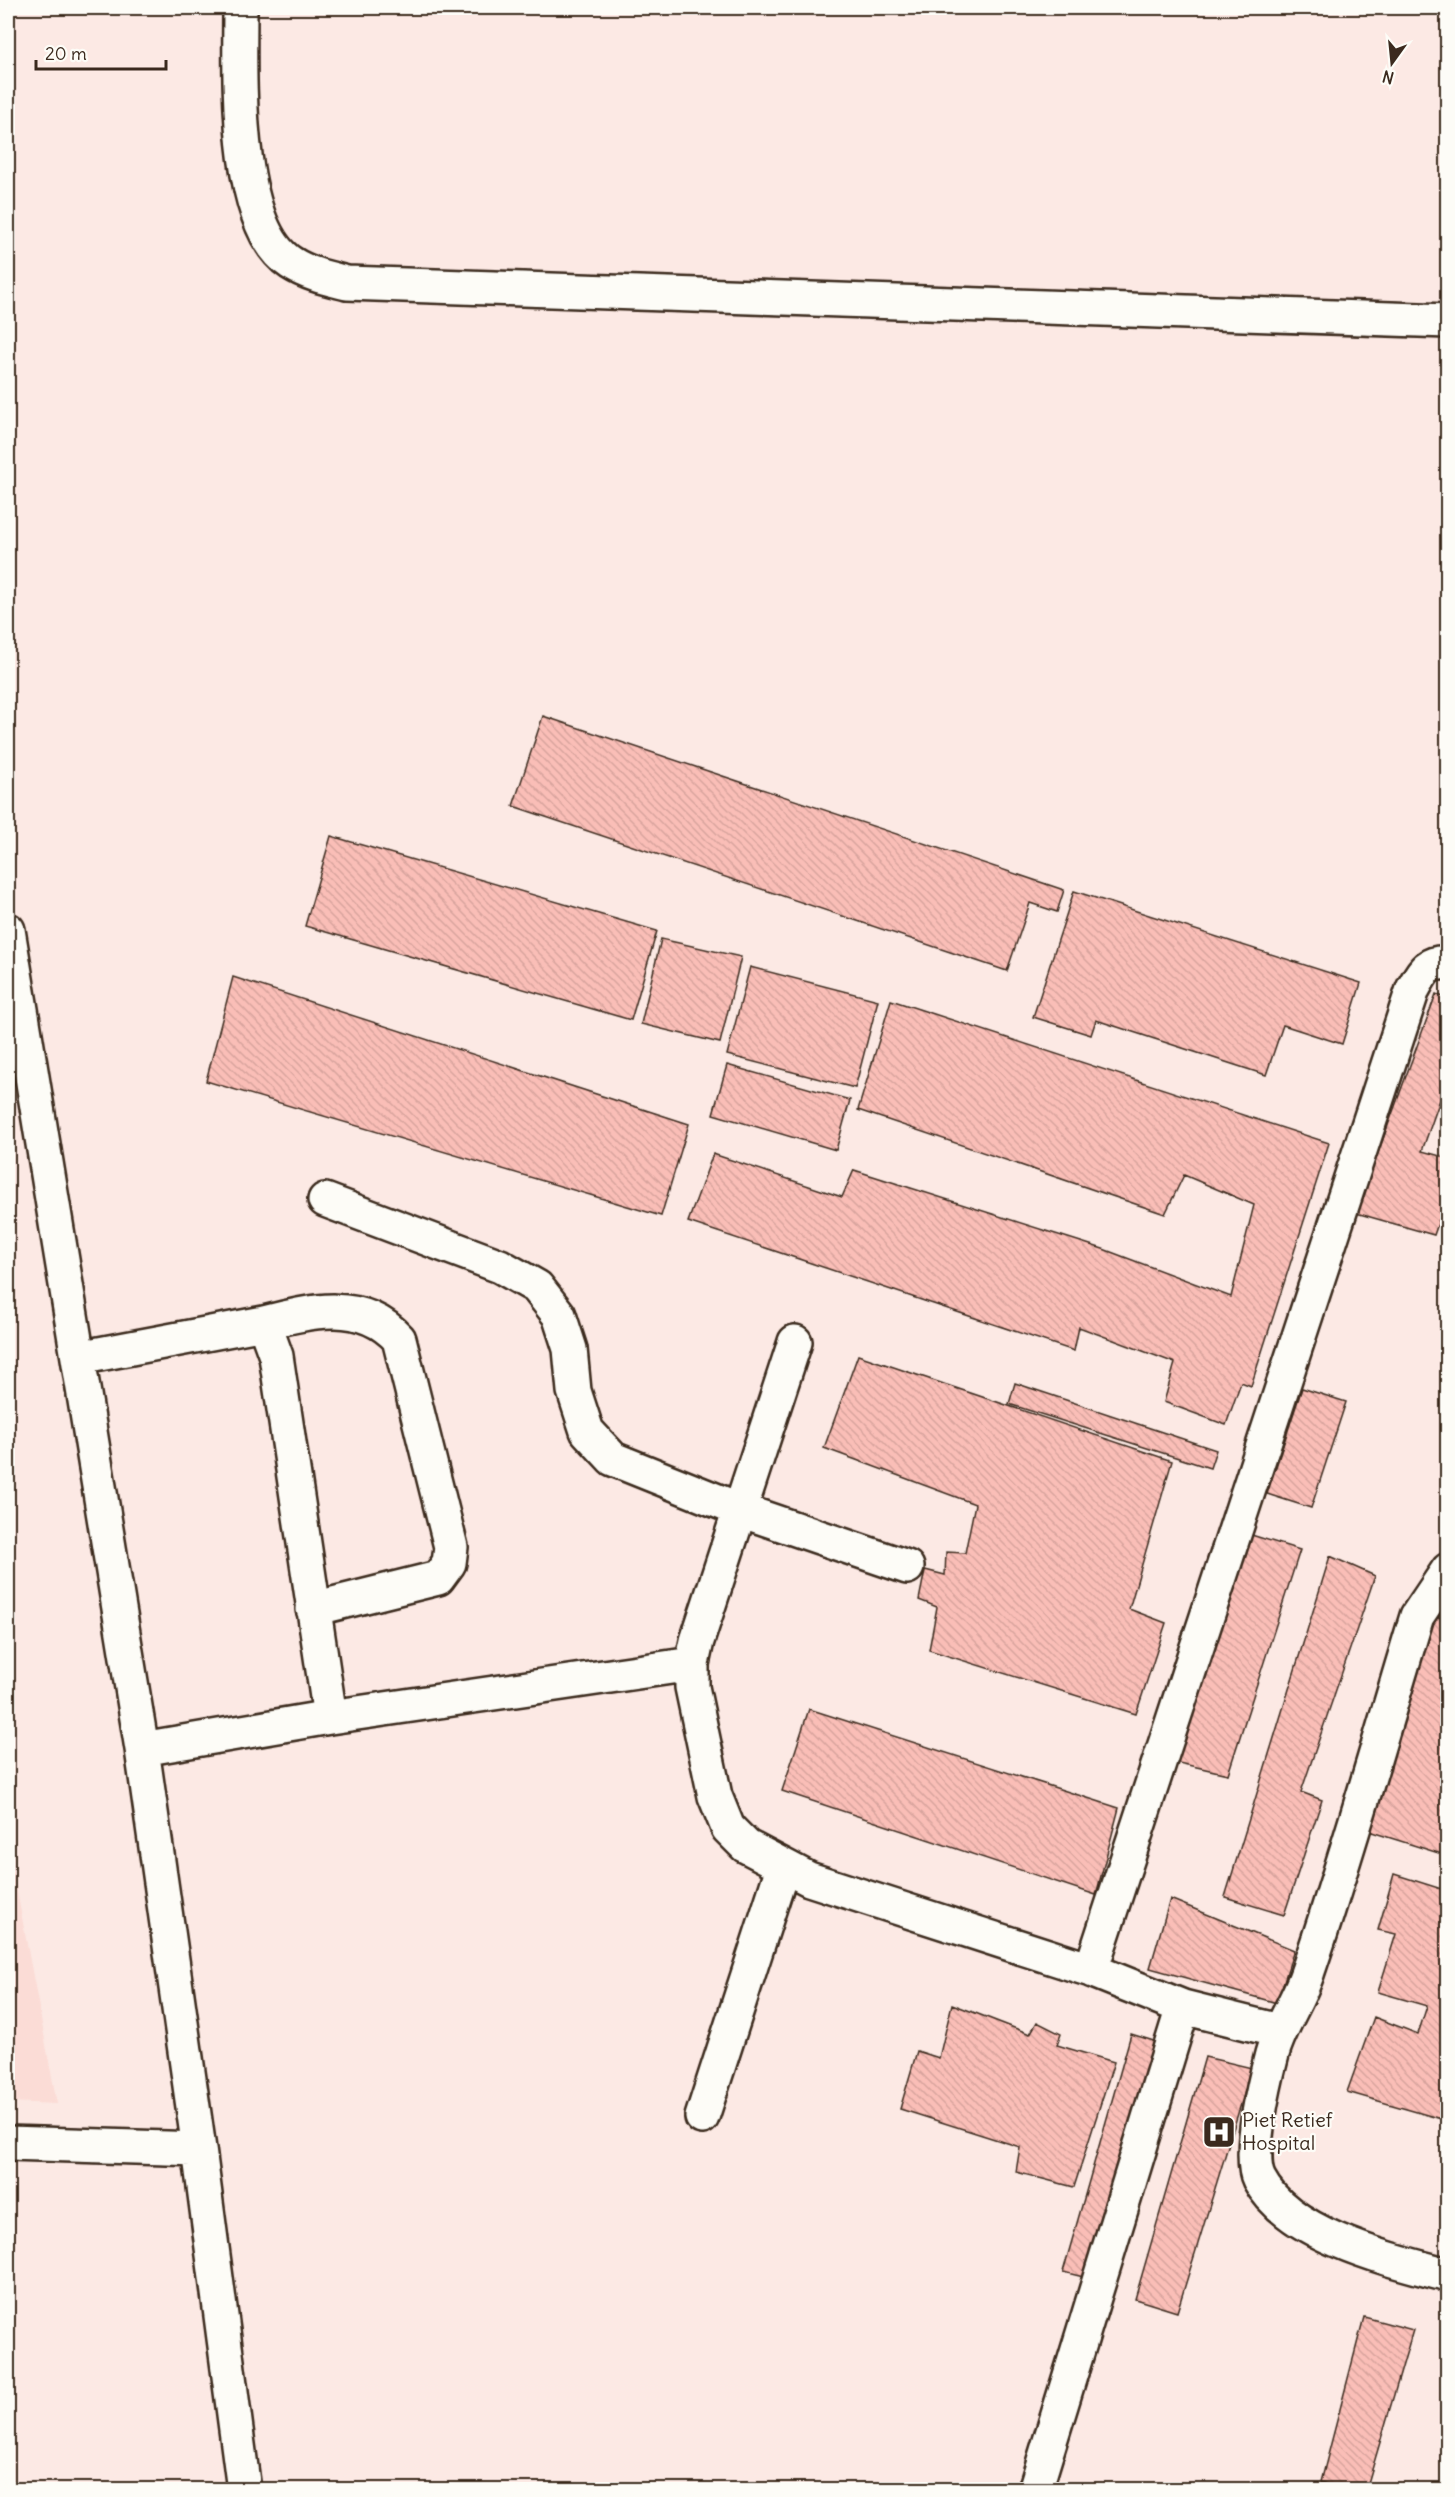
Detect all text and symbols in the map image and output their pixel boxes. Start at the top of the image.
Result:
scale bar [36,33,166,71]
north arrow [1362,33,1422,93]
text: 20 m [45,42,87,65]
text: N [1380,66,1396,89]
place label: Piet Retief Hospital [1242,2107,1333,2155]
hospital icon: Piet Retief Hospital [1201,2114,1237,2150]

